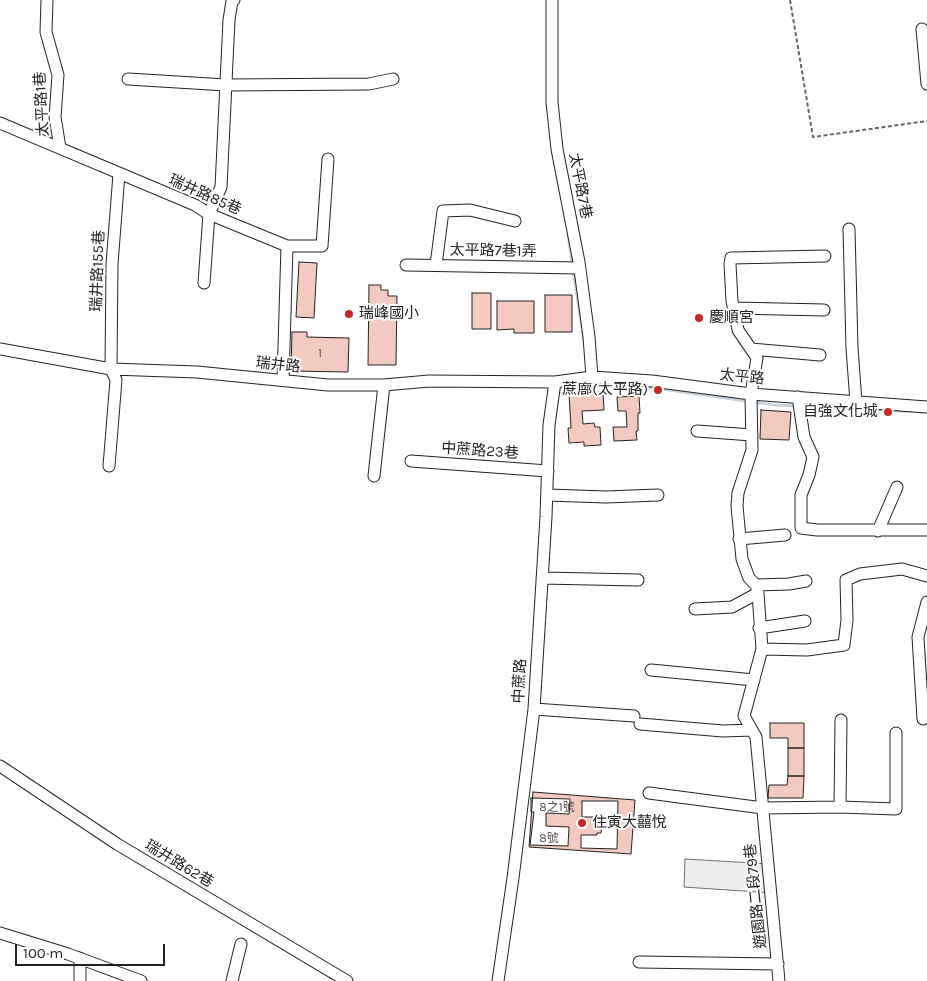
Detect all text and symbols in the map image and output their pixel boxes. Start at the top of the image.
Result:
street label: 太平路1巷 [31,71,53,137]
street label: 太平路7巷 [565,151,595,221]
street label: 瑞井路85巷 [166,171,244,219]
street label: 瑞井路155巷 [88,230,108,312]
street label: 太平路7巷1弄 [449,241,537,261]
place label: 瑞峰國小 [359,305,419,323]
marker: 瑞峰國小 [343,308,355,320]
place label: 慶順宮 [709,309,754,327]
marker: 慶順宮 [693,312,705,324]
house number: 1 [318,347,322,361]
street label: 瑞井路 [255,354,301,376]
street label: 太平路 [719,366,765,388]
place label: 蔗廍(太平路) [562,381,648,399]
marker: 蔗廍(太平路) [652,384,664,396]
place label: 自強文化城 [803,403,878,421]
marker: 自強文化城 [882,406,894,418]
street label: 中蔗路23巷 [441,439,519,463]
street label: 中蔗路 [510,658,530,704]
house number: 8之1號 [539,801,575,815]
place label: 住寅大囍悅 [592,814,667,832]
marker: 住寅大囍悅 [576,817,588,829]
house number: 8號 [539,832,559,846]
street label: 瑞井路62巷 [141,836,217,892]
street label: 遊園路二段79巷 [742,842,770,950]
scale bar [18,934,168,966]
text: 100 m [23,944,63,962]

